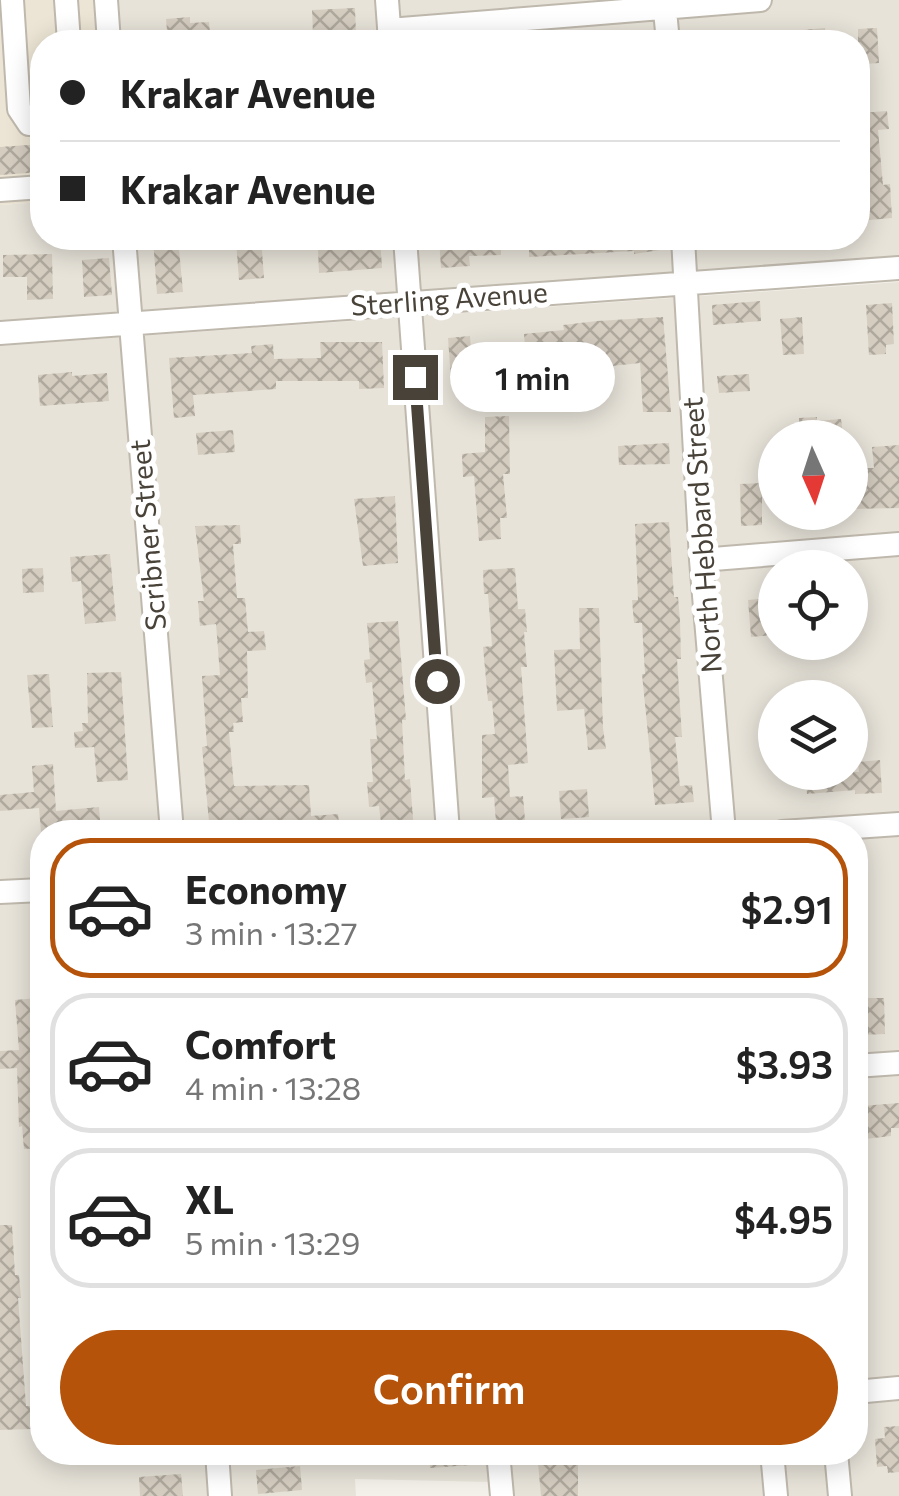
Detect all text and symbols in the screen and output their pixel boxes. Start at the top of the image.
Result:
text: Krakar Avenue [120,69,376,116]
text: Krakar Avenue [120,165,376,212]
street label: Sterling Avenue [349,274,549,322]
callout: 1 min [450,342,615,412]
route end [393,355,438,400]
text: 1 min [495,357,570,397]
street label: North Hebbard Street [674,396,728,674]
north arrow [758,420,868,530]
map controls [758,420,868,790]
street label: Scribner Street [122,438,172,632]
button: locate [758,550,868,660]
route start [415,659,460,704]
button: layers [758,680,868,790]
icon: car [65,863,155,953]
text: Economy [185,865,347,912]
text: $2.91 [741,885,833,932]
text: 3 min · 13:27 [185,912,358,952]
icon: car [65,1018,155,1108]
text: Comfort [185,1020,336,1067]
text: $3.93 [736,1040,833,1087]
text: 4 min · 13:28 [185,1067,361,1107]
icon: car [65,1173,155,1263]
text: XL [185,1175,234,1222]
text: $4.95 [734,1195,833,1242]
text: 5 min · 13:29 [185,1222,360,1262]
button: Confirm [60,1330,838,1445]

